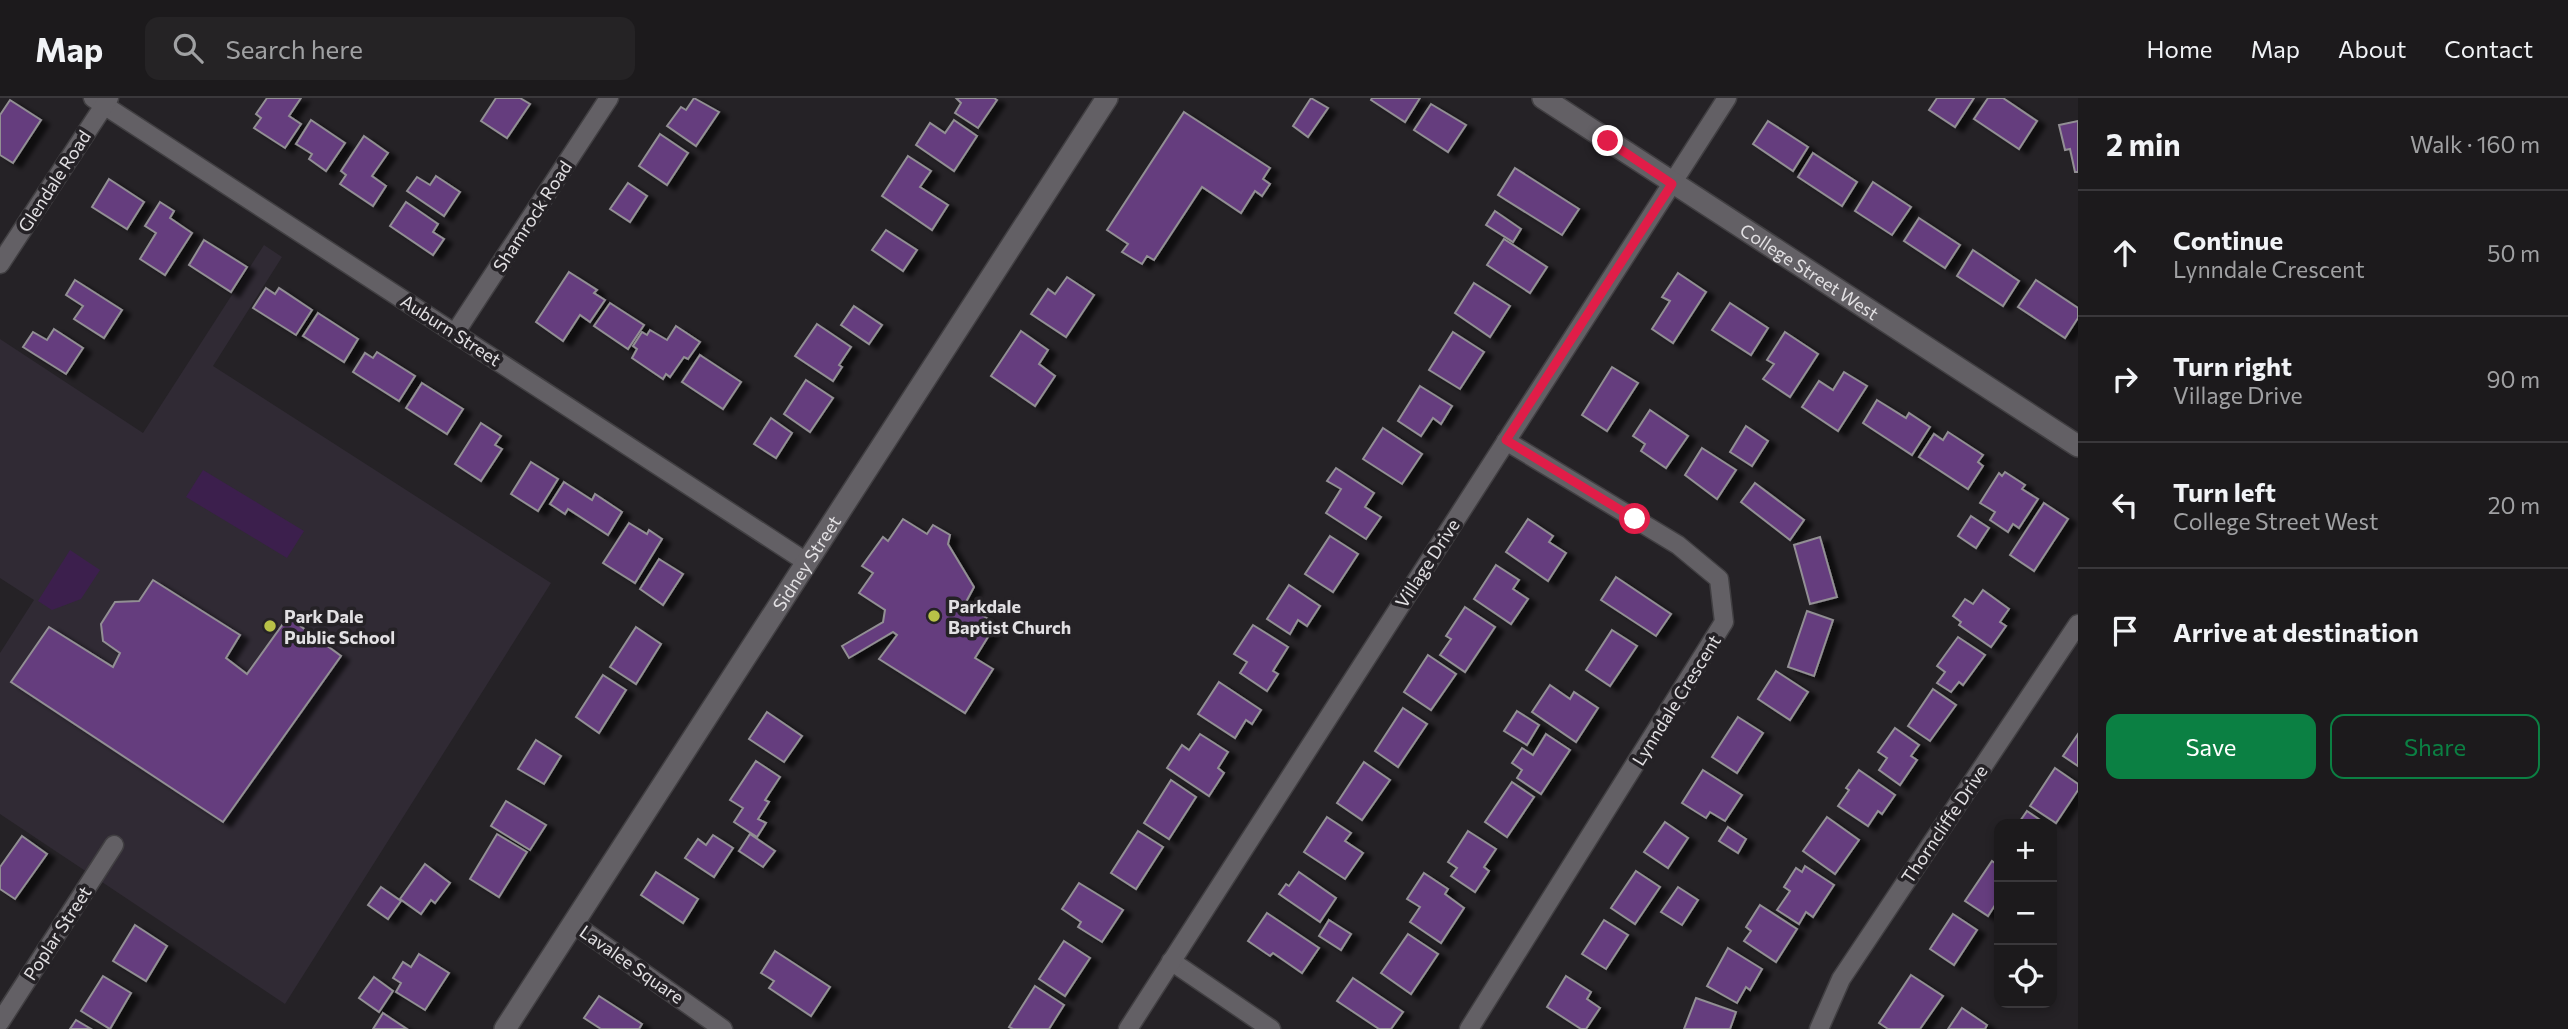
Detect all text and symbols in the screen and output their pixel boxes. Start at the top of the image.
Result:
search box [145,17,635,80]
text: Map [35,28,103,69]
icon: search [169,29,207,67]
text: Search here [225,33,363,64]
text: Home [2147,34,2213,63]
text: Map [2251,34,2300,63]
text: About [2338,34,2406,63]
text: Contact [2444,34,2533,63]
route end [1592,125,1623,156]
text: 2 min [2106,125,2181,162]
street label: Glendale Road [13,126,95,236]
text: Walk · 160 m [2410,130,2540,158]
street label: Shamrock Road [488,156,576,276]
street label: College Street West [1736,218,1883,324]
text: Continue [2173,224,2283,255]
icon: ahead [2106,234,2144,272]
text: 50 m [2487,239,2540,267]
text: Lynndale Crescent [2173,255,2365,283]
street label: Auburn Street [397,290,505,370]
text: Turn right [2173,350,2292,381]
icon: right [2106,360,2144,398]
text: 90 m [2487,365,2540,393]
text: Village Drive [2173,381,2303,409]
text: Turn left [2173,476,2276,507]
icon: left [2106,486,2144,524]
text: 20 m [2488,491,2540,519]
route start [1619,503,1650,534]
text: College Street West [2173,507,2378,535]
street label: Sidney Street [768,511,845,615]
street label: Village Drive [1390,514,1464,612]
place label: Parkdale Baptist Church [948,595,1071,638]
place label: Park Dale Public School [284,605,395,648]
marker: Parkdale Baptist Church [926,608,942,624]
icon: arrive [2106,612,2144,650]
text: Arrive at destination [2173,616,2419,647]
marker: Park Dale Public School [262,618,278,634]
street label: Lynndale Crescent [1627,631,1725,769]
button: Save [2106,714,2316,779]
button: Share [2330,714,2540,779]
street label: Thorncliffe Drive [1896,761,1992,887]
map controls [1994,819,2057,1008]
button: + [1994,819,2057,882]
street label: Poplar Street [18,882,96,984]
button: − [1994,882,2057,945]
street label: Lavalee Square [576,920,688,1008]
button: locate [1994,945,2057,1008]

